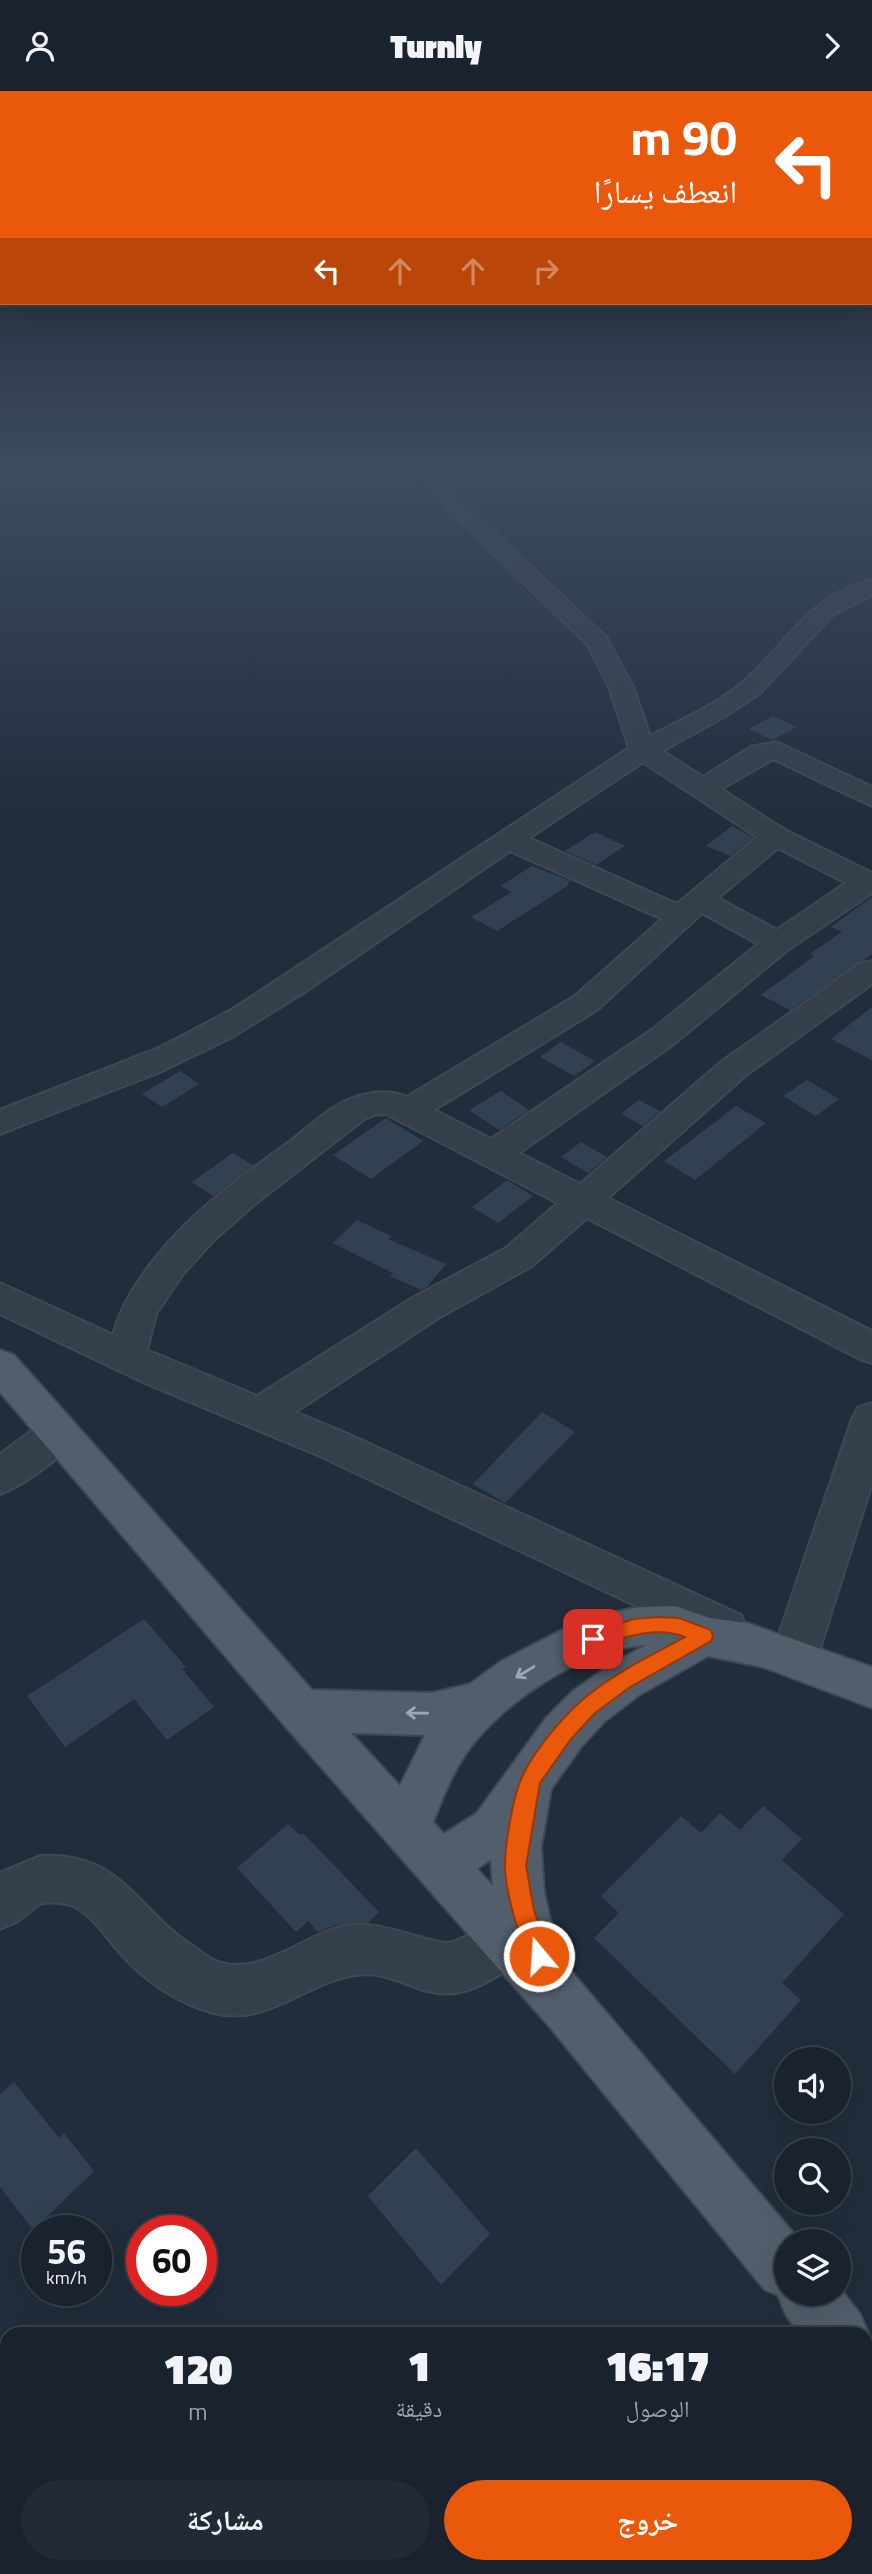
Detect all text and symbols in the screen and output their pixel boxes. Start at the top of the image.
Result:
text: Turnly [390,22,482,70]
icon: person [21,27,59,65]
icon: forward [813,27,851,65]
text: 90 m [630,99,737,174]
icon: left [761,119,852,210]
text: انعطف يسارًا [594,167,737,215]
icon: left [308,252,346,290]
icon: ahead [381,252,419,290]
icon: ahead [454,252,492,290]
icon: right [527,252,565,290]
pin [563,1609,623,1669]
icon: arrive [574,1620,612,1658]
one-way arrow [516,1665,535,1680]
one-way arrow [406,1707,429,1720]
position arrow [502,1919,576,1993]
map controls [774,2047,851,2306]
button: sound [774,2047,851,2124]
button: search [774,2138,851,2215]
speed limit sign: 60 [126,2215,217,2306]
text: 56 [47,2224,86,2278]
button: layers [774,2229,851,2306]
text: km/h [46,2264,87,2291]
text: 1 [407,2333,430,2397]
text: 16:17 [605,2333,710,2397]
text: 120 [163,2336,232,2400]
text: دقيقة [396,2391,442,2426]
text: الوصول [626,2391,689,2426]
text: m [188,2394,207,2429]
button: مشاركة [21,2480,430,2560]
button: خروج [444,2480,852,2560]

